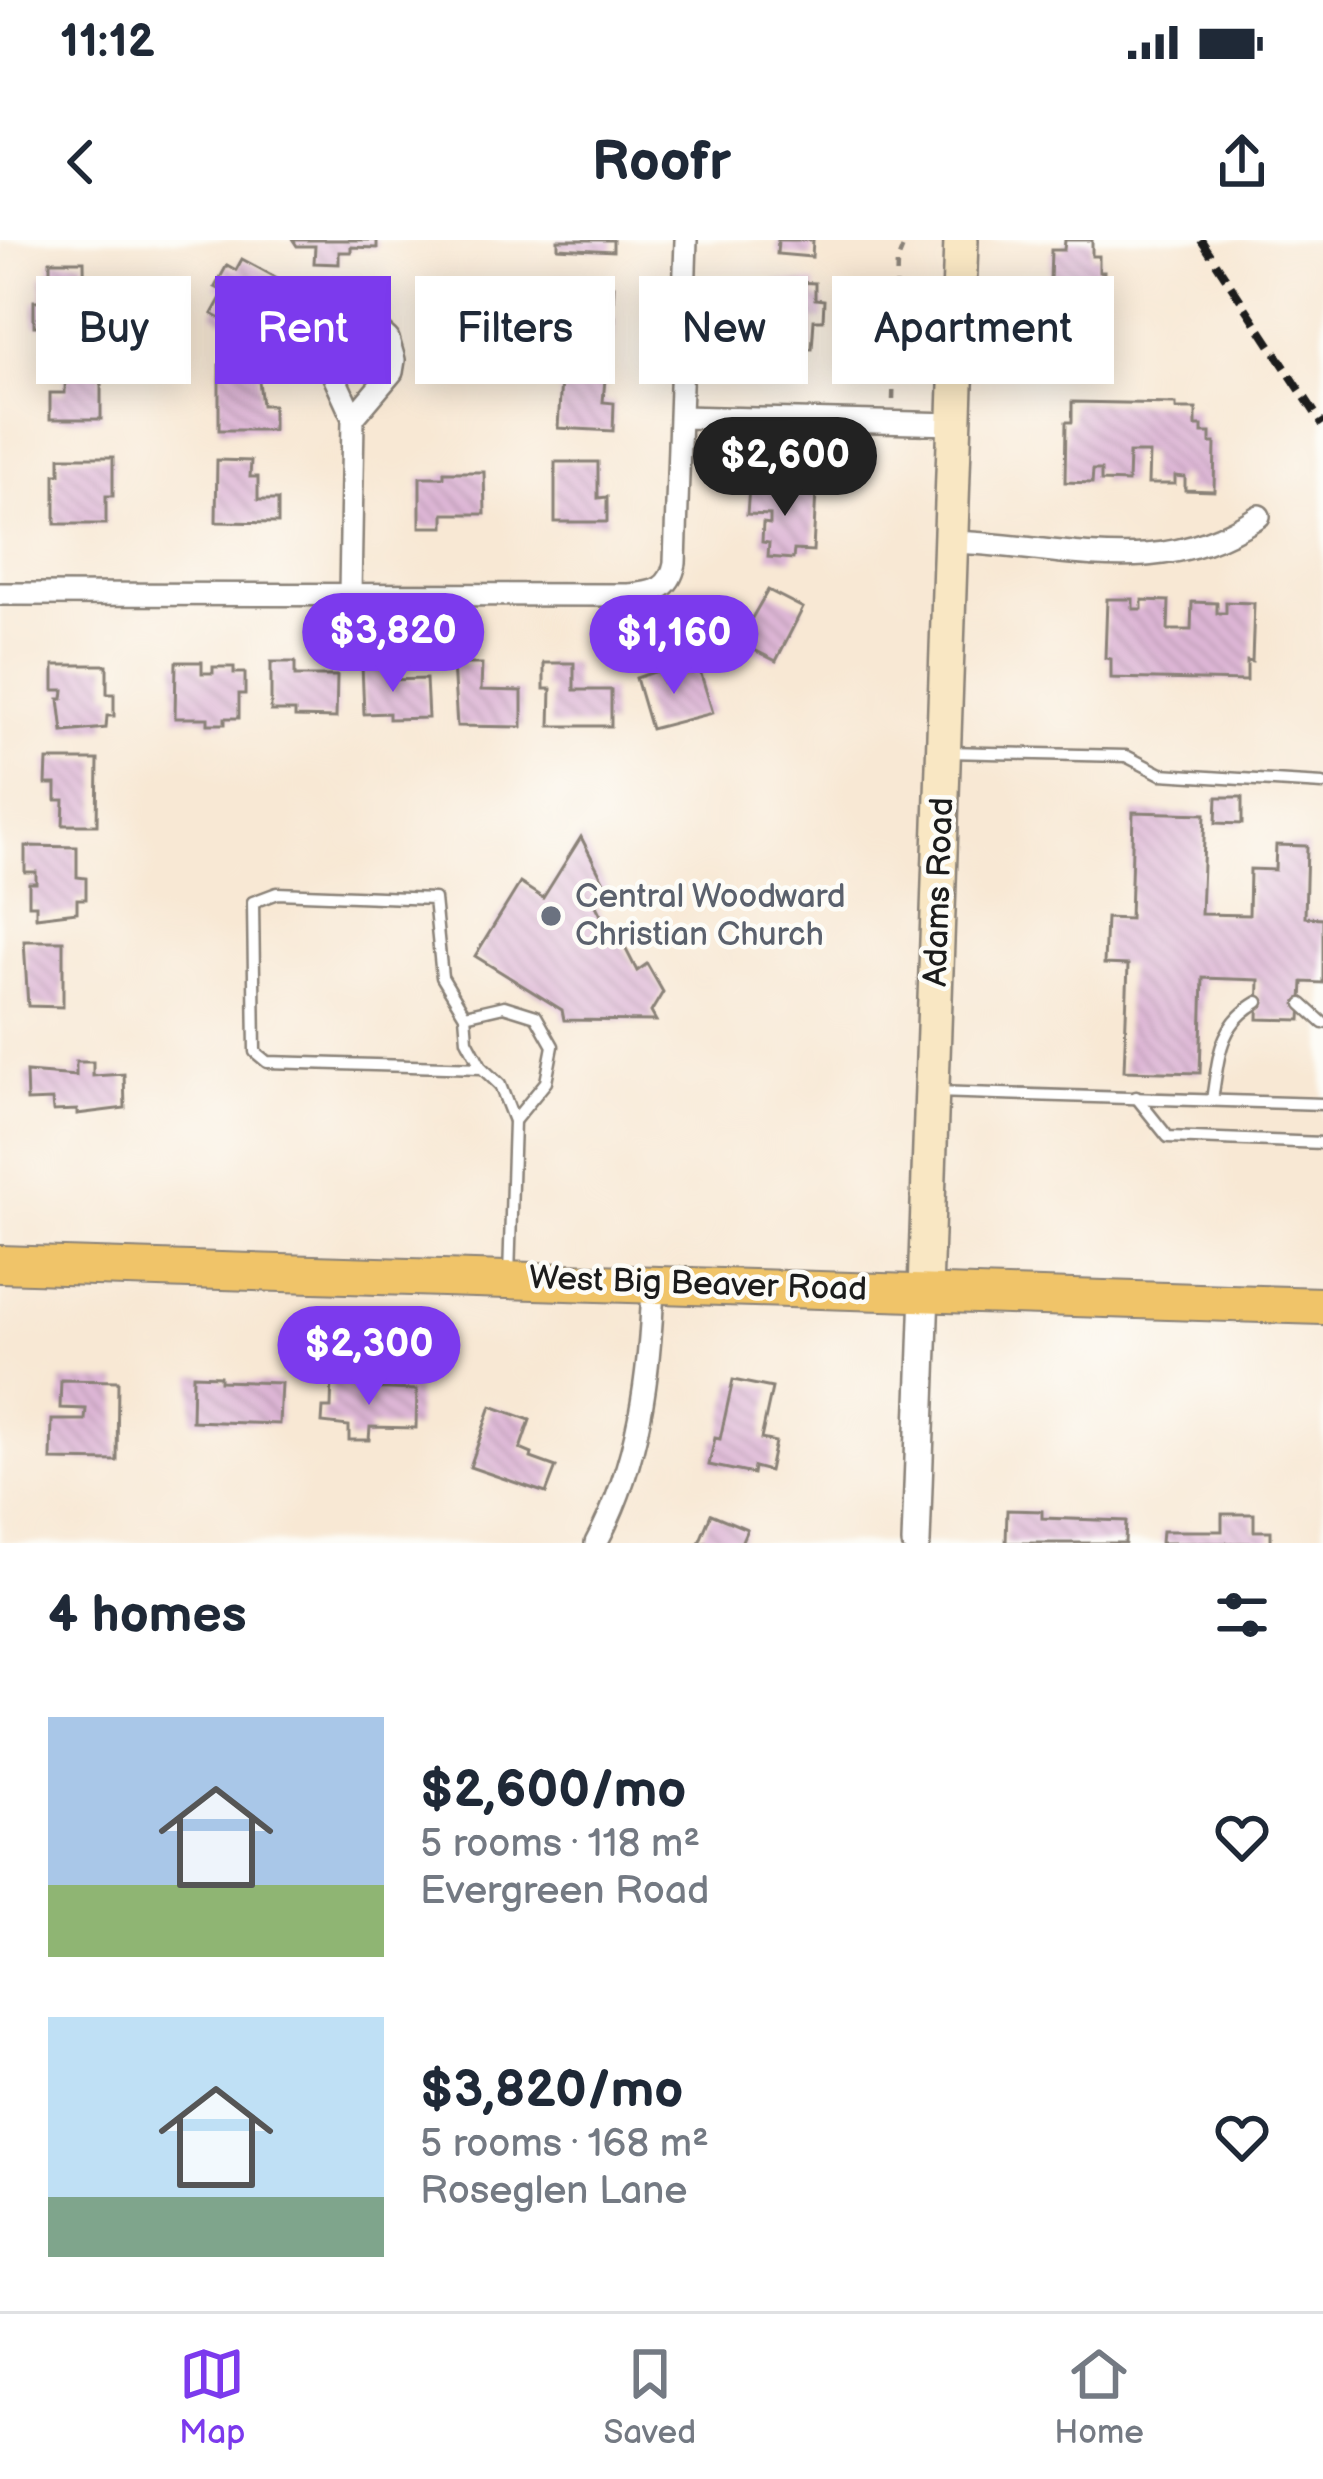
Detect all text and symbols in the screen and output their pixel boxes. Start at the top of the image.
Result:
text: 11:12 [60,15,155,70]
icon: back [48,129,114,195]
icon: share [1209,129,1275,195]
text: Roofr [592,130,731,195]
chip: Buy [36,276,191,384]
chip: Rent [215,276,391,384]
chip: Filters [415,276,615,384]
chip: New [639,276,808,384]
chip: Apartment [832,276,1114,384]
pin: $2,600 [687,417,883,519]
text: $2,600 [720,432,850,479]
pin: $3,820 [295,593,491,695]
pin: $1,160 [576,595,772,697]
text: $3,820 [329,608,457,655]
text: $1,160 [616,610,732,657]
street label: Adams Road [916,797,962,987]
place label: Central Woodward Christian Church [575,877,846,955]
marker: Central Woodward Christian Church [538,903,564,929]
street label: West Big Beaver Road [528,1258,868,1310]
pin: $2,300 [271,1306,467,1408]
text: $2,300 [304,1321,434,1368]
icon: filters [1209,1582,1275,1648]
text: 4 homes [48,1585,247,1646]
text: $2,600/mo [420,1760,686,1821]
icon: home [144,1765,288,1909]
icon: heart [1209,1804,1275,1870]
text: 5 rooms · 118 m² [420,1821,700,1868]
text: Evergreen Road [420,1868,709,1915]
text: $3,820/mo [420,2060,683,2121]
icon: home [144,2065,288,2209]
icon: heart [1209,2104,1275,2170]
text: 5 rooms · 168 m² [420,2121,709,2168]
text: Roseglen Lane [420,2168,687,2215]
tab: Map [179,2341,245,2453]
tab: Saved [603,2341,696,2453]
tab: Home [1054,2341,1144,2453]

